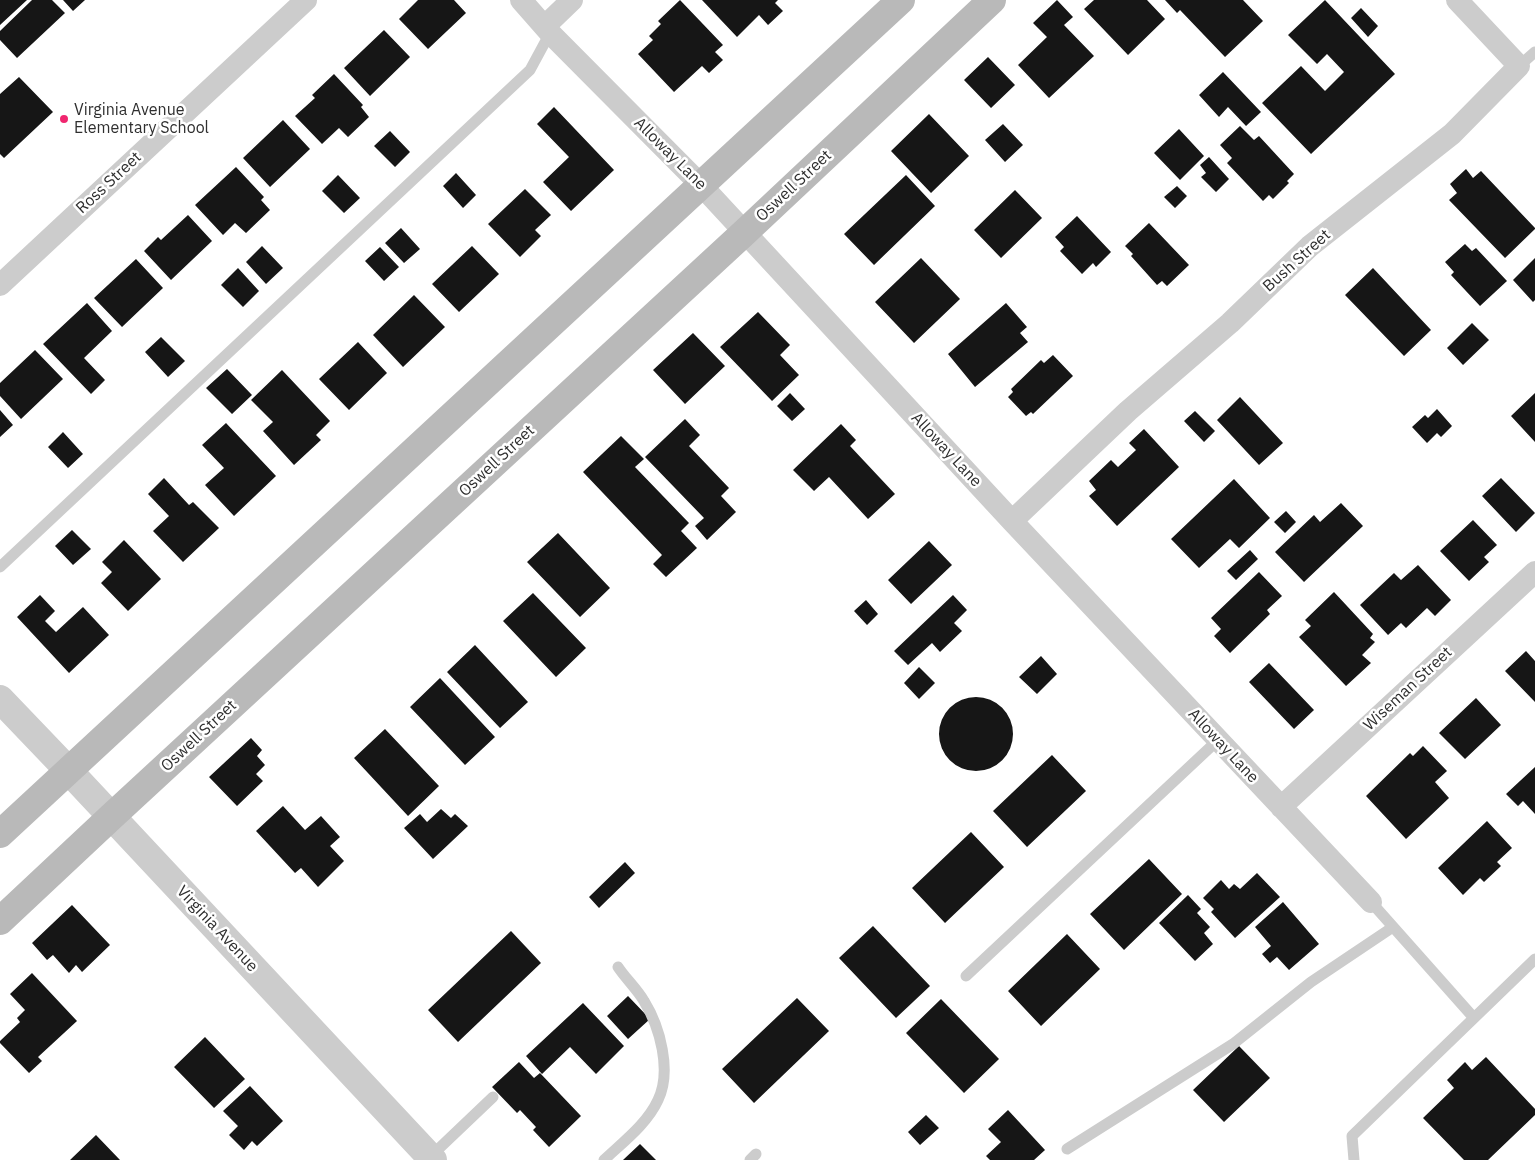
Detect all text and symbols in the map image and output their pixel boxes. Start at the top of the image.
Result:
place label: Virginia Avenue Elementary School [74,100,209,138]
marker: Virginia Avenue Elementary School [58,113,70,125]
street label: Alloway Lane [630,114,710,194]
street label: Oswell Street [752,146,836,226]
street label: Ross Street [72,148,146,218]
street label: Bush Street [1259,226,1335,296]
street label: Alloway Lane [907,409,985,491]
street label: Oswell Street [455,421,539,501]
street label: Wiseman Street [1360,643,1456,735]
street label: Oswell Street [157,696,241,776]
street label: Alloway Lane [1184,705,1262,787]
street label: Virginia Avenue [172,882,262,976]

